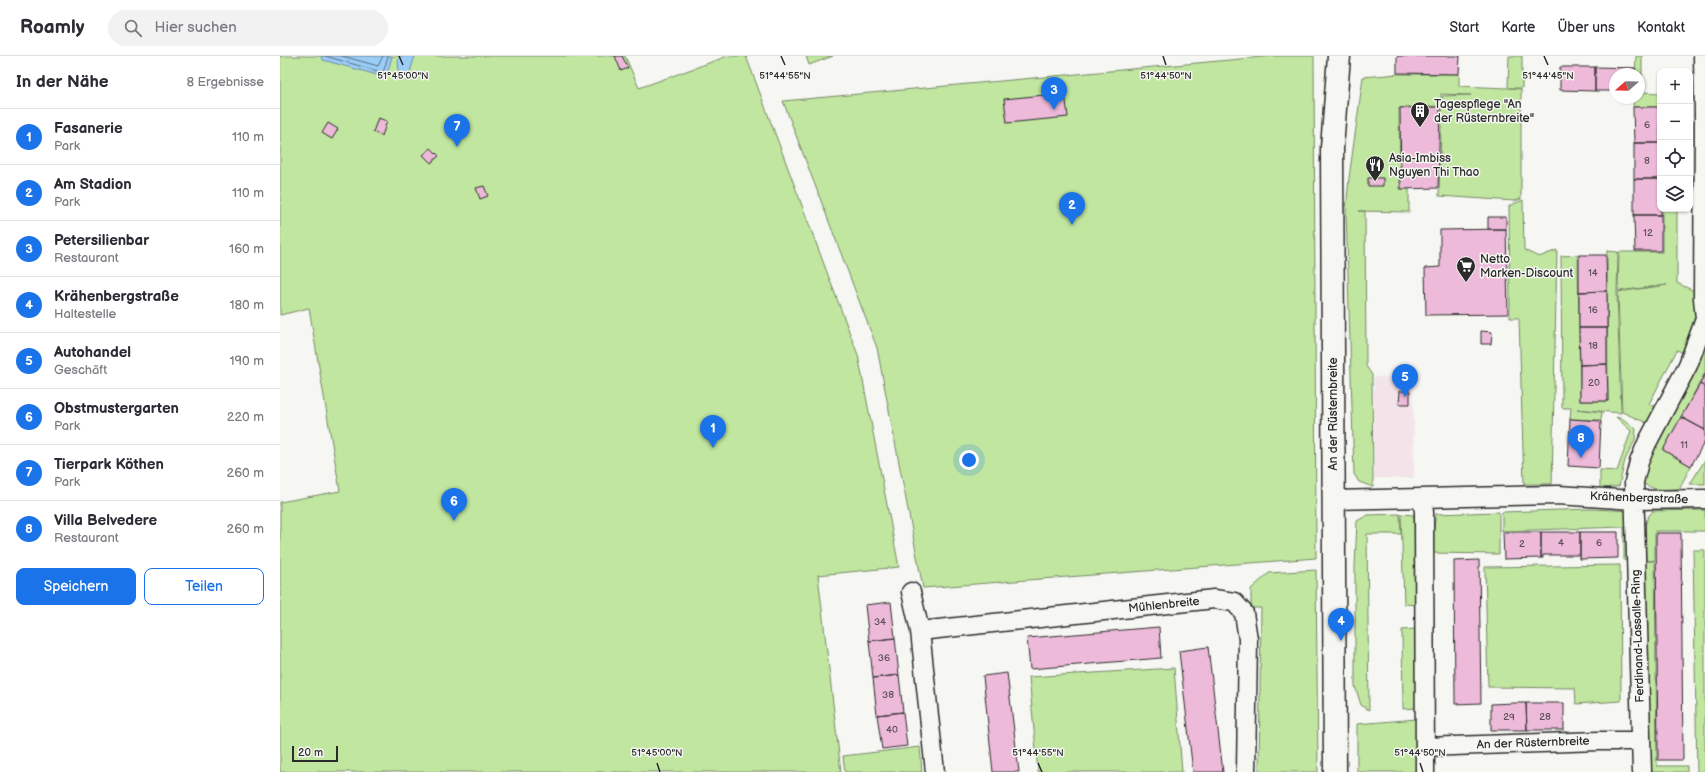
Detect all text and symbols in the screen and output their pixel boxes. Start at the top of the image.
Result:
search box [108,10,388,46]
text: Roamly [20,16,84,39]
icon: search [122,17,144,39]
text: Hier suchen [154,18,237,37]
text: Start [1449,19,1479,36]
text: Karte [1501,19,1535,36]
text: Über uns [1557,19,1615,36]
text: Kontakt [1637,19,1685,36]
north arrow [1609,68,1645,104]
map controls [1657,68,1693,212]
button: + [1657,68,1693,104]
text: 51°45'00"N [377,70,429,82]
text: 51°44'55"N [759,70,811,82]
text: 51°44'50"N [1140,70,1192,82]
text: 51°44'45"N [1522,70,1574,82]
text: In der Nähe [16,72,109,92]
text: 8 Ergebnisse [186,74,264,90]
pin: 3 [1041,77,1067,110]
place label: Tagespflege "An der Rüsternbreite" [1434,97,1534,126]
building icon: Tagespflege "An der Rüsternbreite" [1409,100,1431,128]
button: − [1657,104,1693,140]
pin: 7 [444,114,470,147]
text: Fasanerie [54,119,123,138]
house number: 6 [1644,119,1650,131]
text: 1 [26,129,32,145]
text: 110 m [232,129,264,145]
text: Park [54,138,80,154]
button: locate [1657,140,1693,176]
place label: Asia-Imbiss Nguyen Thi Thao [1389,151,1480,180]
restaurant icon: Asia-Imbiss Nguyen Thi Thao [1364,154,1386,182]
house number: 8 [1644,155,1650,167]
text: Am Stadion [54,175,132,194]
button: layers [1657,176,1693,212]
text: 2 [25,185,33,201]
text: 110 m [232,185,264,201]
pin: 2 [1059,192,1085,225]
text: Park [54,194,80,210]
house number: 12 [1643,227,1653,239]
text: Petersilienbar [54,231,149,250]
text: 3 [25,241,33,257]
text: 160 m [229,241,264,257]
text: Restaurant [54,250,119,266]
place label: Netto Marken-Discount [1480,252,1573,281]
supermarket icon: Netto Marken-Discount [1455,255,1477,283]
house number: 14 [1588,267,1598,279]
text: Krähenbergstraße [54,287,179,306]
text: 4 [25,297,33,313]
text: 180 m [229,297,264,313]
house number: 16 [1588,304,1598,316]
text: Haltestelle [54,306,116,322]
house number: 18 [1588,340,1598,352]
text: Autohandel [54,343,131,362]
text: 5 [25,353,33,369]
text: 190 m [230,353,264,369]
street label: An der Rüsternbreite [1326,358,1341,471]
text: Geschäft [54,362,107,378]
pin: 5 [1392,364,1418,397]
house number: 20 [1588,377,1600,389]
text: Obstmustergarten [54,399,179,418]
text: 6 [25,409,33,425]
text: 220 m [227,409,264,425]
pin: 1 [700,415,726,448]
text: Park [54,418,80,434]
pin: 8 [1568,425,1594,458]
house number: 11 [1680,439,1688,451]
your location [959,450,979,470]
text: Tierpark Köthen [54,455,164,474]
text: 7 [25,465,33,481]
text: 260 m [226,465,264,481]
text: Park [54,474,80,490]
pin: 6 [441,488,467,521]
street label: Krähenbergstraße [1590,489,1688,507]
text: Villa Belvedere [54,511,157,530]
text: 8 [25,521,33,537]
text: 260 m [226,521,264,537]
text: Restaurant [54,530,119,546]
house number: 4 [1558,537,1564,549]
house number: 6 [1596,537,1602,549]
house number: 2 [1519,538,1525,550]
button: Speichern [16,568,136,605]
button: Teilen [144,568,264,605]
street label: Ferdinand-Lassalle-Ring [1628,569,1648,703]
street label: Mühlenbreite [1128,594,1200,616]
pin: 4 [1328,608,1354,641]
house number: 34 [874,616,886,628]
house number: 36 [878,652,890,664]
house number: 38 [882,689,894,701]
house number: 29 [1503,711,1515,723]
house number: 28 [1539,711,1551,723]
house number: 40 [886,724,898,736]
street label: An der Rüsternbreite [1476,734,1590,752]
scale bar [292,744,338,763]
text: 20 m [298,746,323,759]
text: 51°45'00"N [631,747,683,759]
text: 51°44'55"N [1012,747,1064,759]
text: 51°44'50"N [1394,747,1446,759]

